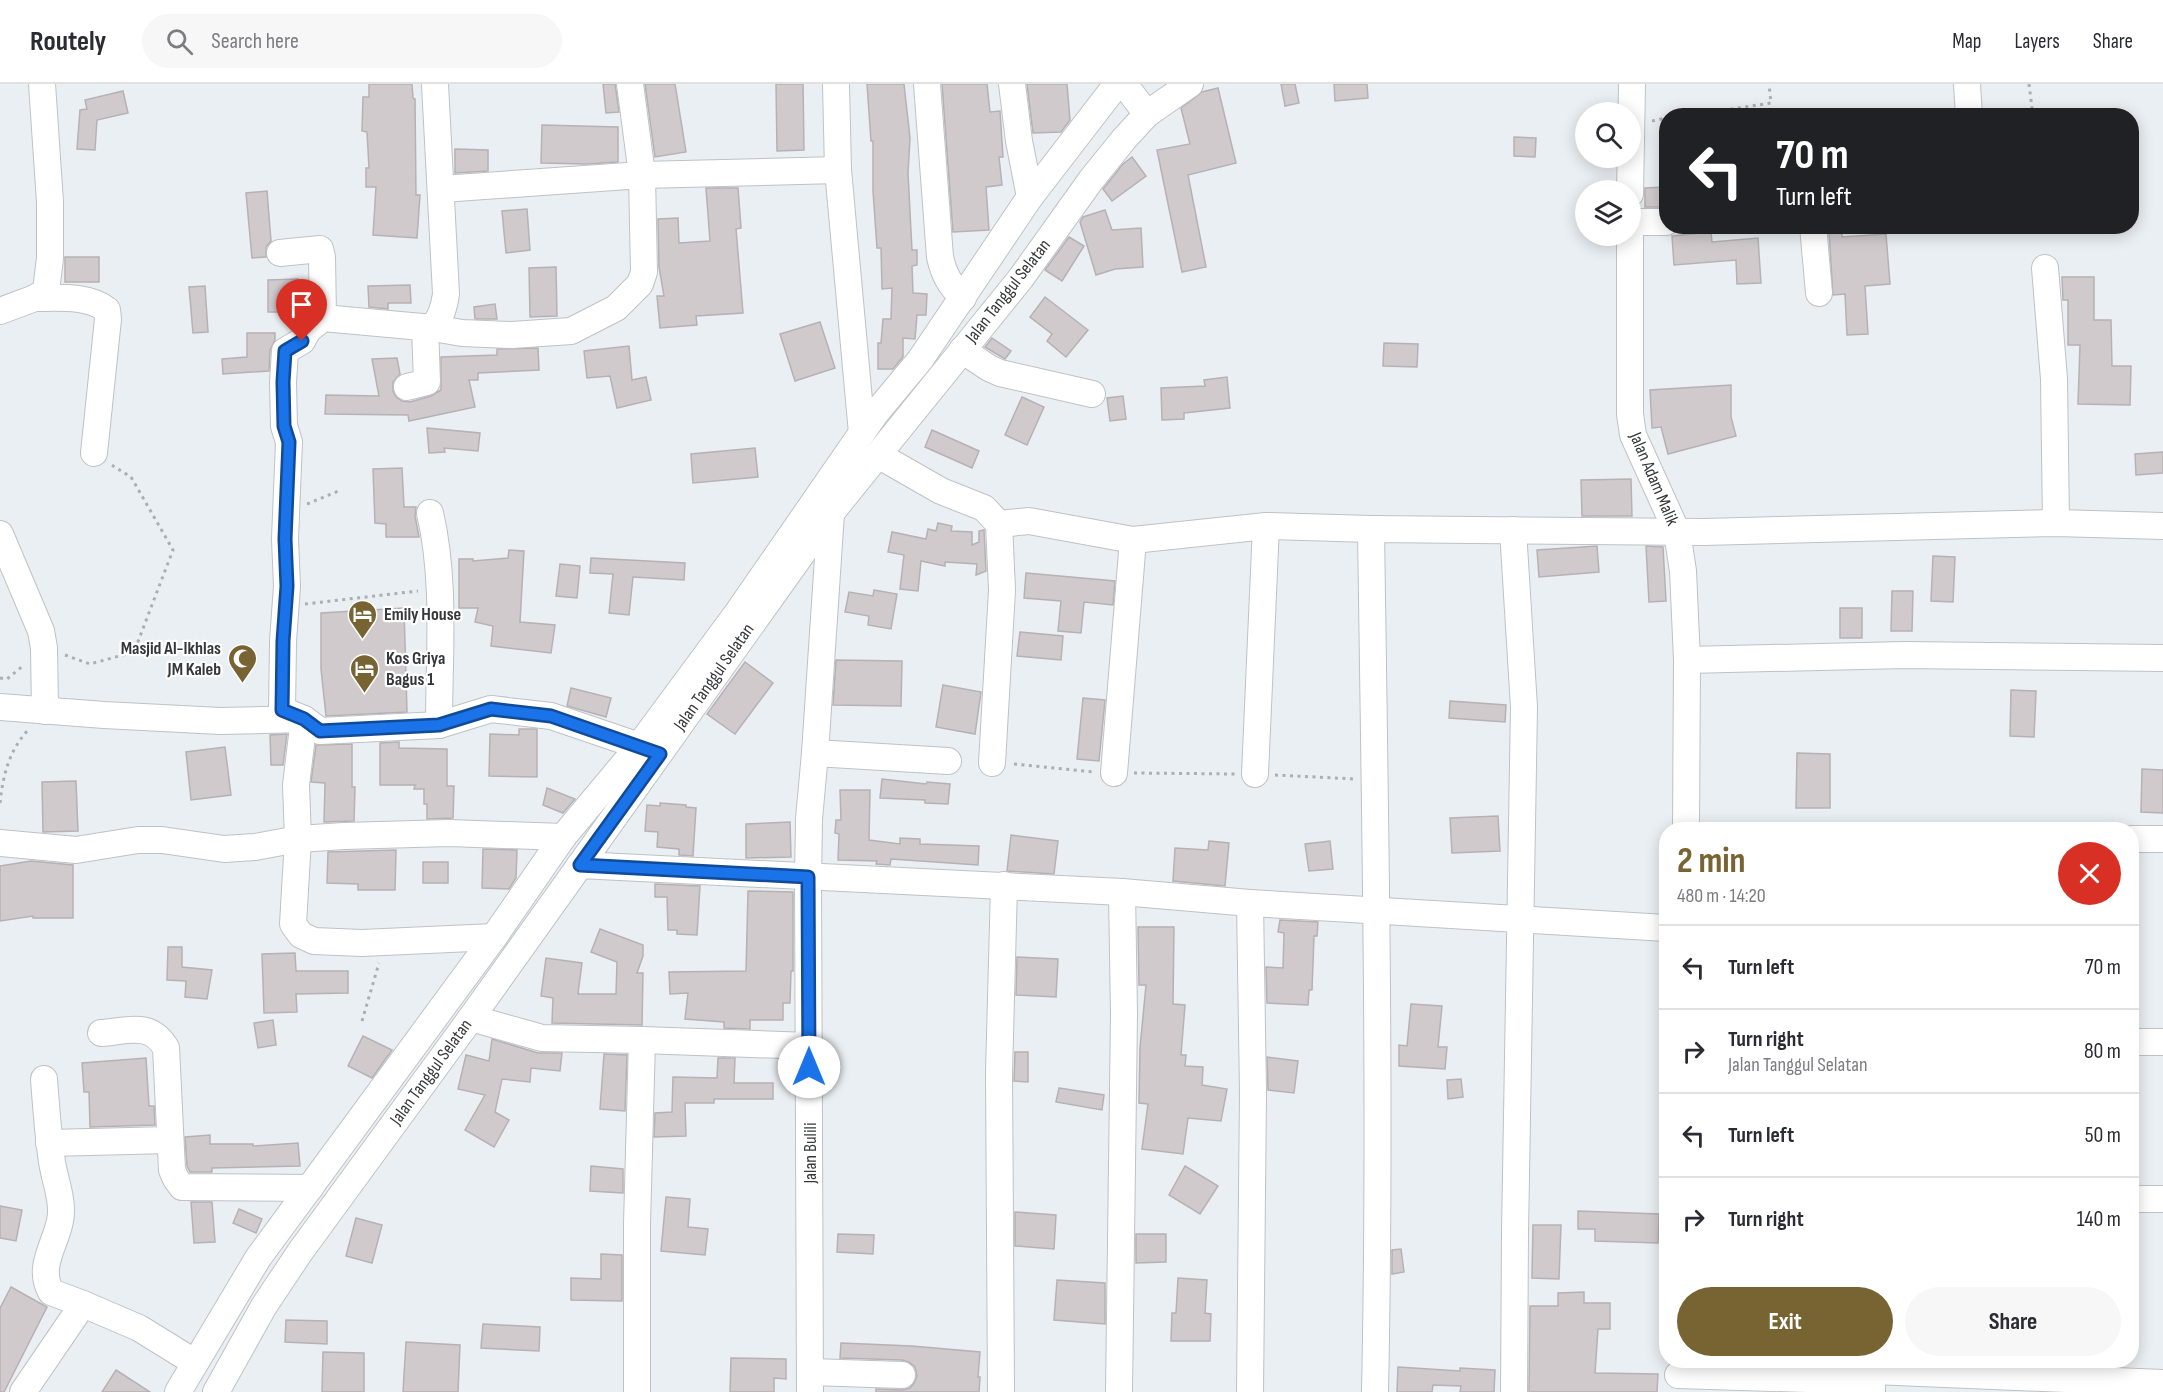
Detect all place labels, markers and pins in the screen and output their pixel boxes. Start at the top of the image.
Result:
pin [276,279,327,341]
hotel icon: Emily House [347,598,379,640]
place label: Emily House [384,604,461,625]
place label: Masjid Al-Ikhlas JM Kaleb [121,638,221,680]
mosque icon: Masjid Al-Ikhlas JM Kaleb [226,642,258,684]
place label: Kos Griya Bagus 1 [386,648,445,690]
hotel icon: Kos Griya Bagus 1 [349,652,381,694]

